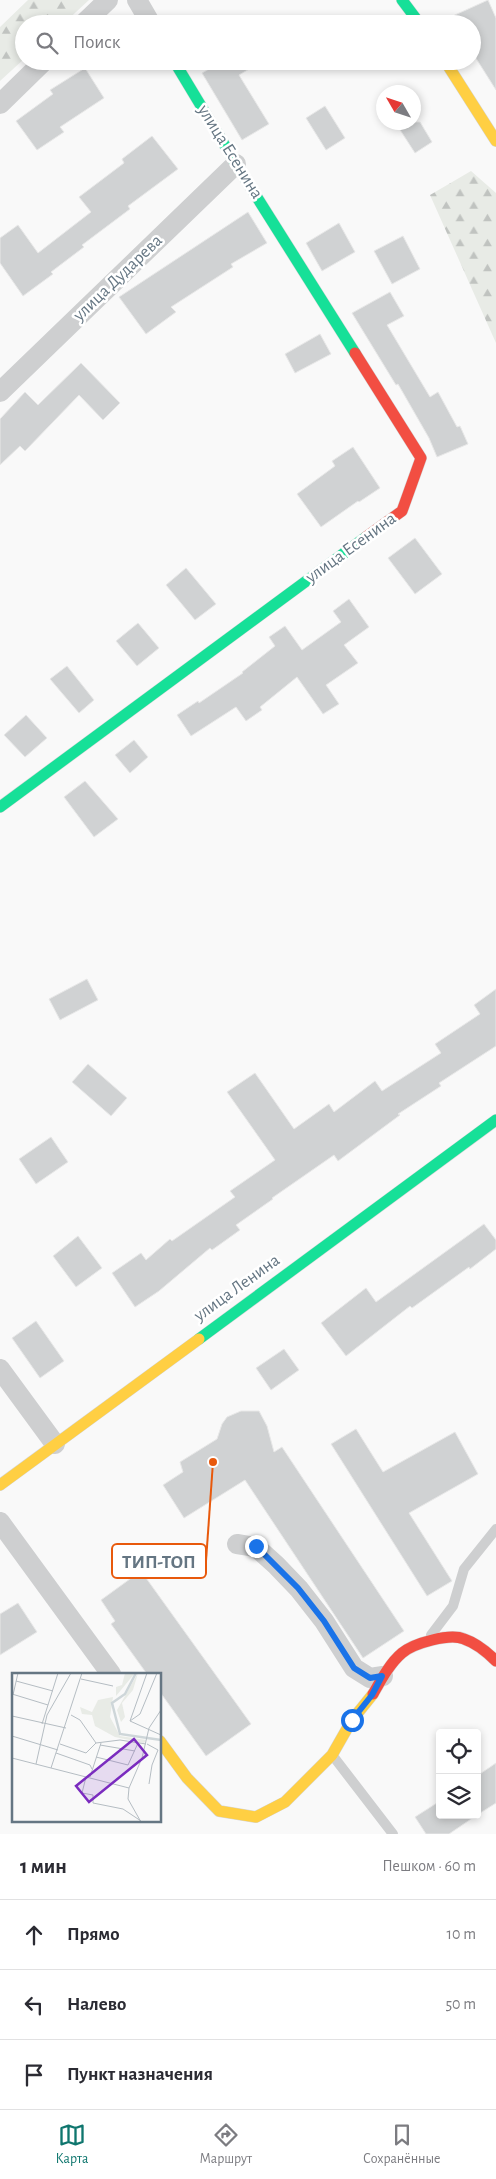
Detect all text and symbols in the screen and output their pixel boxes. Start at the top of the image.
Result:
search box [15,15,481,70]
icon: search [33,29,61,57]
text: Поиск [73,33,120,52]
north arrow [376,85,421,130]
street label: улица Есенина [193,101,266,202]
street label: улица Дударева [69,231,166,325]
street label: улица Есенина [302,509,400,587]
street label: улица Ленина [190,1251,283,1326]
route end [245,1535,268,1558]
callout: ТИП-ТОП [112,1544,206,1578]
text: ТИП-ТОП [122,1553,196,1572]
inset map [12,1673,161,1822]
route start [341,1709,364,1732]
map controls [436,1729,481,1819]
button: locate [436,1729,481,1774]
button: layers [436,1774,481,1819]
text: 1 мин [20,1856,67,1877]
text: Пешком · 60 m [382,1858,476,1874]
icon: ahead [20,1921,48,1949]
text: Прямо [67,1925,120,1944]
text: 10 m [447,1926,476,1942]
icon: left [20,1991,48,2019]
text: Налево [67,1995,126,2014]
text: 50 m [445,1996,476,2012]
icon: arrive [20,2061,48,2089]
text: Пункт назначения [67,2065,213,2084]
tab: Карта [56,2121,88,2168]
tab: Маршрут [199,2121,252,2168]
tab: Сохранённые [363,2121,440,2168]

